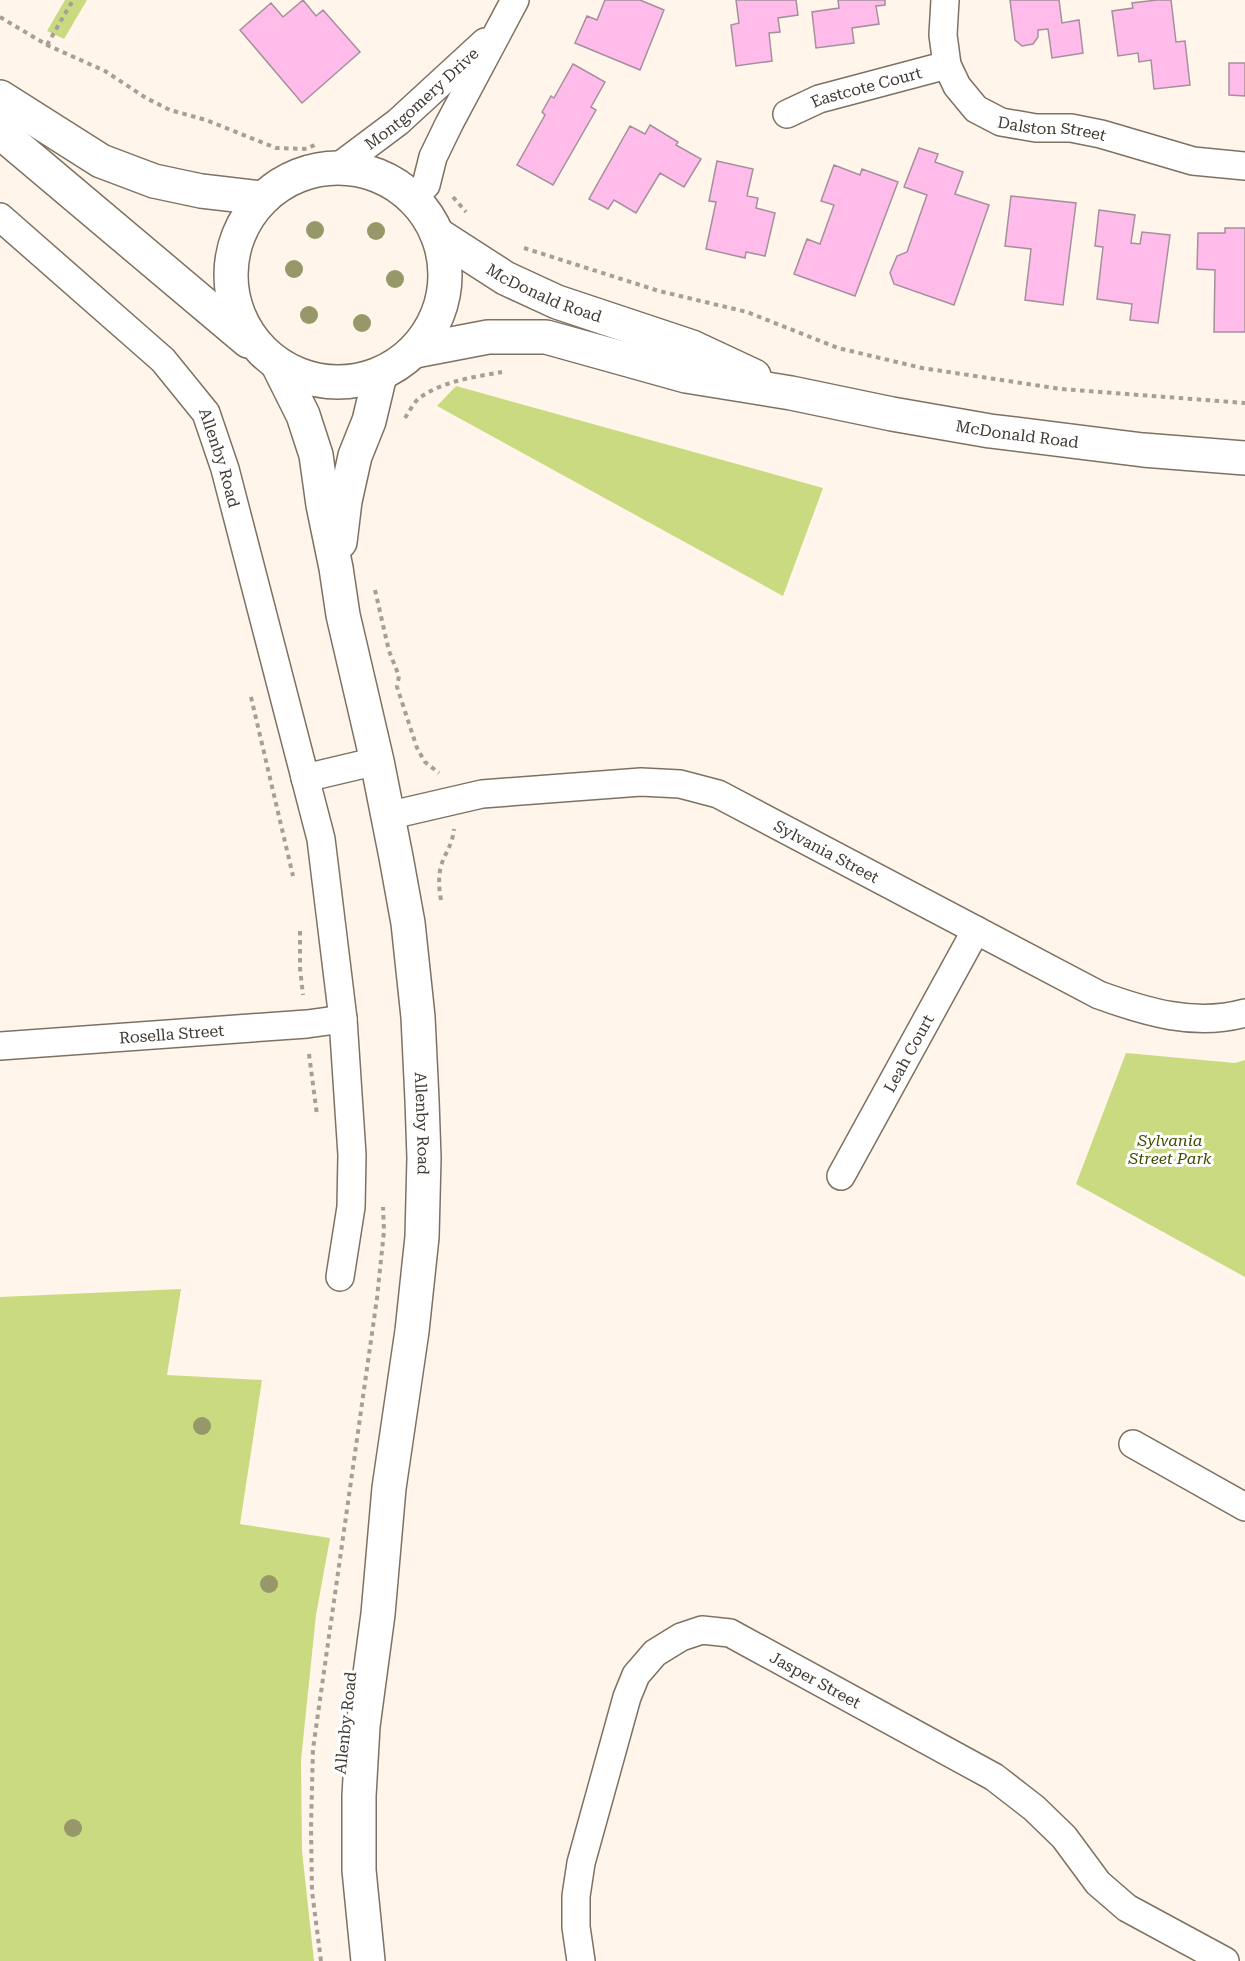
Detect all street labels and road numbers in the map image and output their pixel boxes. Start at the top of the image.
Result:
street label: Montgomery Drive [361,44,483,154]
street label: Eastcote Court [808,63,924,112]
street label: Dalston Street [996,113,1108,145]
street label: McDonald Road [483,260,604,326]
street label: Allenby Road [195,406,244,510]
street label: McDonald Road [954,416,1080,452]
street label: Sylvania Street [771,816,882,887]
street label: Leah Court [880,1011,938,1096]
street label: Rosella Street [118,1021,225,1047]
street label: Allenby Road [411,1072,433,1175]
street label: Jasper Street [766,1648,864,1713]
street label: Allenby Road [331,1671,360,1775]

